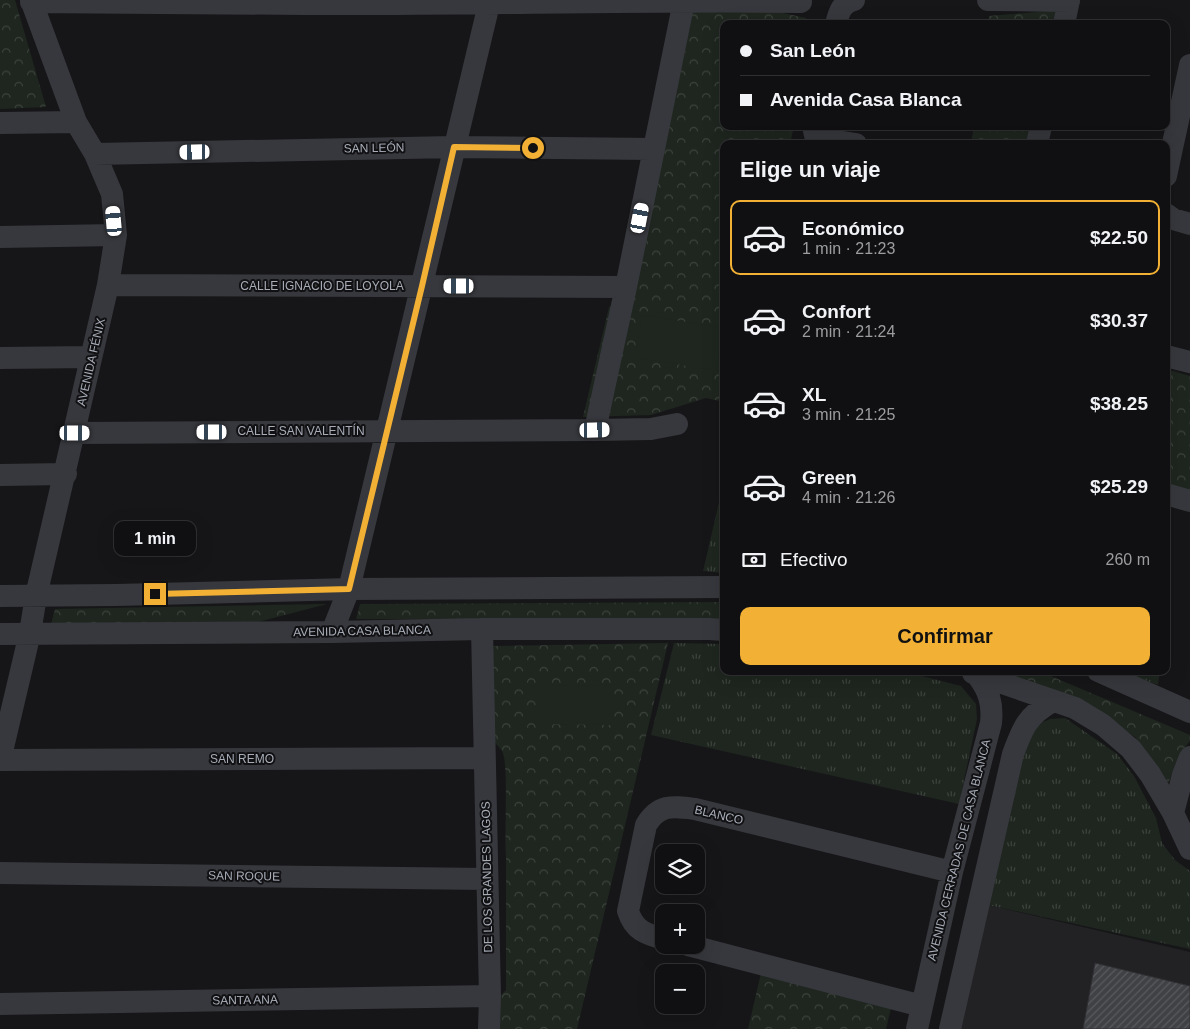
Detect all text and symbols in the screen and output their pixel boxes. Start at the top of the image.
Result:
text: San León [770,40,856,61]
text: Avenida Casa Blanca [770,89,962,110]
route start [522,137,544,159]
street label: SAN LEÓN [344,139,404,156]
car [179,144,210,160]
text: Elige un viaje [740,157,881,182]
car [629,202,650,234]
car [105,205,122,237]
icon: car [742,215,787,260]
text: Económico [802,218,904,239]
text: $22.50 [1090,227,1148,248]
text: 1 min · 21:23 [802,240,895,257]
street label: CALLE IGNACIO DE LOYOLA [240,279,404,293]
car [444,279,474,294]
icon: car [742,298,787,343]
text: Confort [802,301,871,322]
text: $30.37 [1090,310,1148,331]
street label: AVENIDA FÉNIX [73,316,108,407]
text: 2 min · 21:24 [802,323,895,340]
icon: car [742,381,787,426]
text: XL [802,384,826,405]
text: $38.25 [1090,393,1148,414]
text: 3 min · 21:25 [802,406,895,423]
car [579,422,610,438]
street label: CALLE SAN VALENTÍN [237,423,365,438]
car [197,425,227,440]
car [60,426,90,441]
icon: car [742,464,787,509]
text: Green [802,467,857,488]
text: $25.29 [1090,476,1148,497]
text: 4 min · 21:26 [802,489,895,506]
callout: 1 min [114,522,196,556]
text: 1 min [134,530,176,547]
icon: cash [740,546,768,574]
text: Efectivo [780,549,848,570]
text: 260 m [1106,551,1150,568]
route end [144,583,166,605]
button: Confirmar [740,607,1150,665]
street label: AVENIDA CASA BLANCA [293,623,431,639]
street label: AVENIDA CERRADAS DE CASA BLANCA [925,738,993,962]
street label: SAN REMO [210,752,274,766]
street label: DE LOS GRANDES LAGOS [479,801,495,953]
street label: BLANCO [693,803,745,827]
map controls [655,844,705,1014]
button: layers [655,844,705,894]
street label: SAN ROQUE [208,868,280,884]
button: + [655,904,705,954]
button: − [655,964,705,1014]
street label: SANTA ANA [212,992,278,1008]

